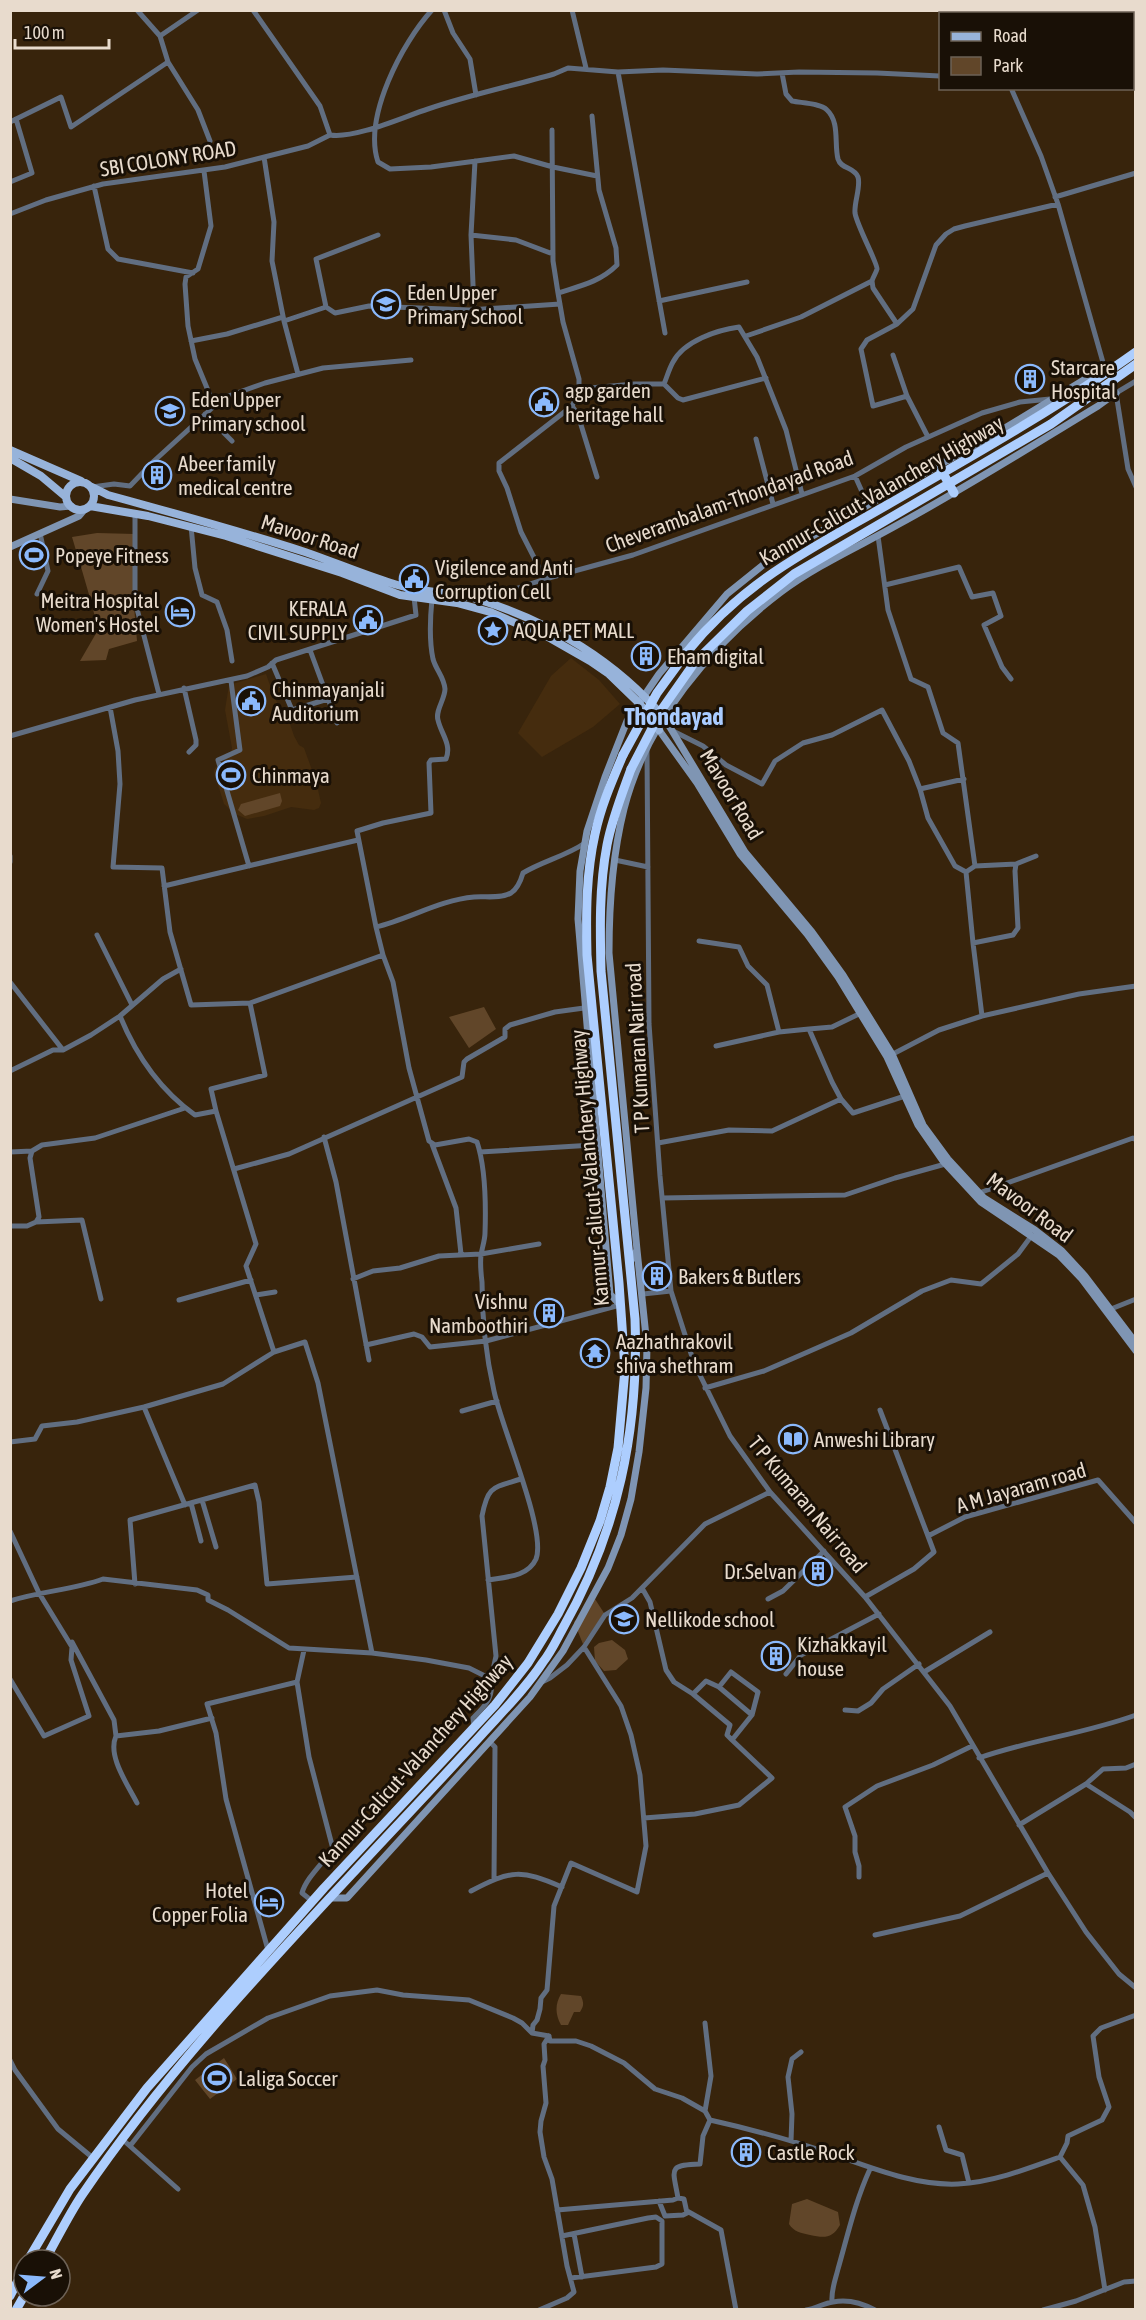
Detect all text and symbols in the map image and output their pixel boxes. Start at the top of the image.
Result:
scale bar [15,12,110,50]
legend [939,12,1134,90]
text: 100 m [24,22,65,43]
text: Road [993,25,1027,46]
text: Park [993,55,1023,76]
street label: SBI COLONY ROAD [98,135,238,181]
place label: Eden Upper Primary School [407,280,523,328]
school or university icon: Eden Upper Primary School [370,288,402,320]
place label: Starcare Hospital [1051,355,1117,403]
building icon: Starcare Hospital [1014,363,1046,395]
place label: agp garden heritage hall [565,378,664,426]
public building icon: agp garden heritage hall [528,386,560,418]
place label: Eden Upper Primary school [191,387,306,435]
school or university icon: Eden Upper Primary school [154,395,186,427]
street label: Kannur-Calicut-Valanchery Highway [755,410,1007,570]
street label: Cheverambalam-Thondayad Road [602,445,856,557]
place label: Abeer family medical centre [178,451,293,499]
building icon: Abeer family medical centre [141,459,173,491]
street label: Mavoor Road [258,509,362,563]
sports icon: Popeye Fitness [18,539,50,571]
place label: Popeye Fitness [55,543,169,567]
place label: Vigilence and Anti Corruption Cell [435,555,573,603]
public building icon: Vigilence and Anti Corruption Cell [398,563,430,595]
place label: Meitra Hospital Women's Hostel [36,588,159,636]
hotel icon: Meitra Hospital Women's Hostel [164,596,196,628]
place label: KERALA CIVIL SUPPLY [248,596,348,644]
public building icon: KERALA CIVIL SUPPLY [352,604,384,636]
place icon: AQUA PET MALL [477,614,509,646]
place label: AQUA PET MALL [514,618,634,642]
building icon: Eham digital [630,640,662,672]
place label: Eham digital [667,644,764,668]
place label: Chinmayanjali Auditorium [272,677,385,725]
public building icon: Chinmayanjali Auditorium [235,685,267,717]
district label: Thondayad [624,703,724,730]
street label: Mavoor Road [696,744,768,844]
sports icon: Chinmaya [215,759,247,791]
place label: Chinmaya [252,763,330,787]
street label: T P Kumaran Nair road [621,962,653,1134]
street label: Kannur-Calicut-Valanchery Highway [565,1028,613,1307]
street label: Mavoor Road [982,1167,1078,1247]
building icon: Bakers & Butlers [641,1260,673,1292]
place label: Bakers & Butlers [678,1264,801,1288]
place label: Vishnu Namboothiri [429,1289,528,1337]
building icon: Vishnu Namboothiri [533,1297,565,1329]
place label: Aazhathrakovil shiva shethram [616,1329,734,1377]
temple icon: Aazhathrakovil shiva shethram [579,1337,611,1369]
library icon: Anweshi Library [777,1423,809,1455]
place label: Anweshi Library [814,1427,935,1451]
street label: T P Kumaran Nair road [744,1431,872,1577]
street label: A M Jayaram road [953,1457,1089,1517]
building icon: Dr.Selvan [802,1555,834,1587]
place label: Dr.Selvan [724,1559,797,1583]
school or university icon: Nellikode school [608,1603,640,1635]
place label: Nellikode school [645,1607,775,1631]
place label: Kizhakkayil house [797,1632,887,1680]
building icon: Kizhakkayil house [760,1640,792,1672]
street label: Kannur-Calicut-Valanchery Highway [313,1649,517,1871]
place label: Hotel Copper Folia [152,1878,248,1926]
hotel icon: Hotel Copper Folia [253,1886,285,1918]
sports icon: Laliga Soccer [201,2062,233,2094]
place label: Laliga Soccer [238,2066,338,2090]
building icon: Castle Rock [730,2136,762,2168]
place label: Castle Rock [767,2140,855,2164]
north arrow [12,2248,72,2308]
text: N [46,2267,66,2281]

